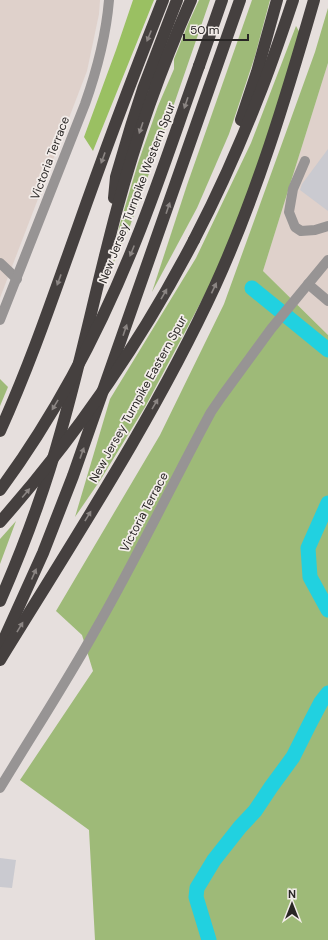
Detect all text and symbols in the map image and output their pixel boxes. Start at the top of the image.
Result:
scale bar [184,16,248,42]
text: 50 m [190,22,219,38]
one-way arrow [145,31,151,43]
one-way arrow [183,97,189,109]
street label: New Jersey Turnpike Western Spur [95,100,179,286]
street label: Victoria Terrace [27,114,73,202]
one-way arrow [138,122,144,134]
one-way arrow [99,152,105,164]
one-way arrow [165,201,171,213]
one-way arrow [128,246,134,258]
one-way arrow [56,275,62,287]
one-way arrow [211,283,217,294]
one-way arrow [160,288,167,300]
street label: New Jersey Turnpike Eastern Spur [85,312,191,485]
one-way arrow [122,324,128,336]
one-way arrow [151,398,158,410]
one-way arrow [52,399,59,411]
one-way arrow [79,447,85,459]
street label: Victoria Terrace [116,469,172,555]
one-way arrow [21,487,30,498]
one-way arrow [84,511,92,521]
one-way arrow [31,569,37,580]
one-way arrow [17,621,24,633]
north arrow [272,884,312,924]
text: N [288,887,296,901]

